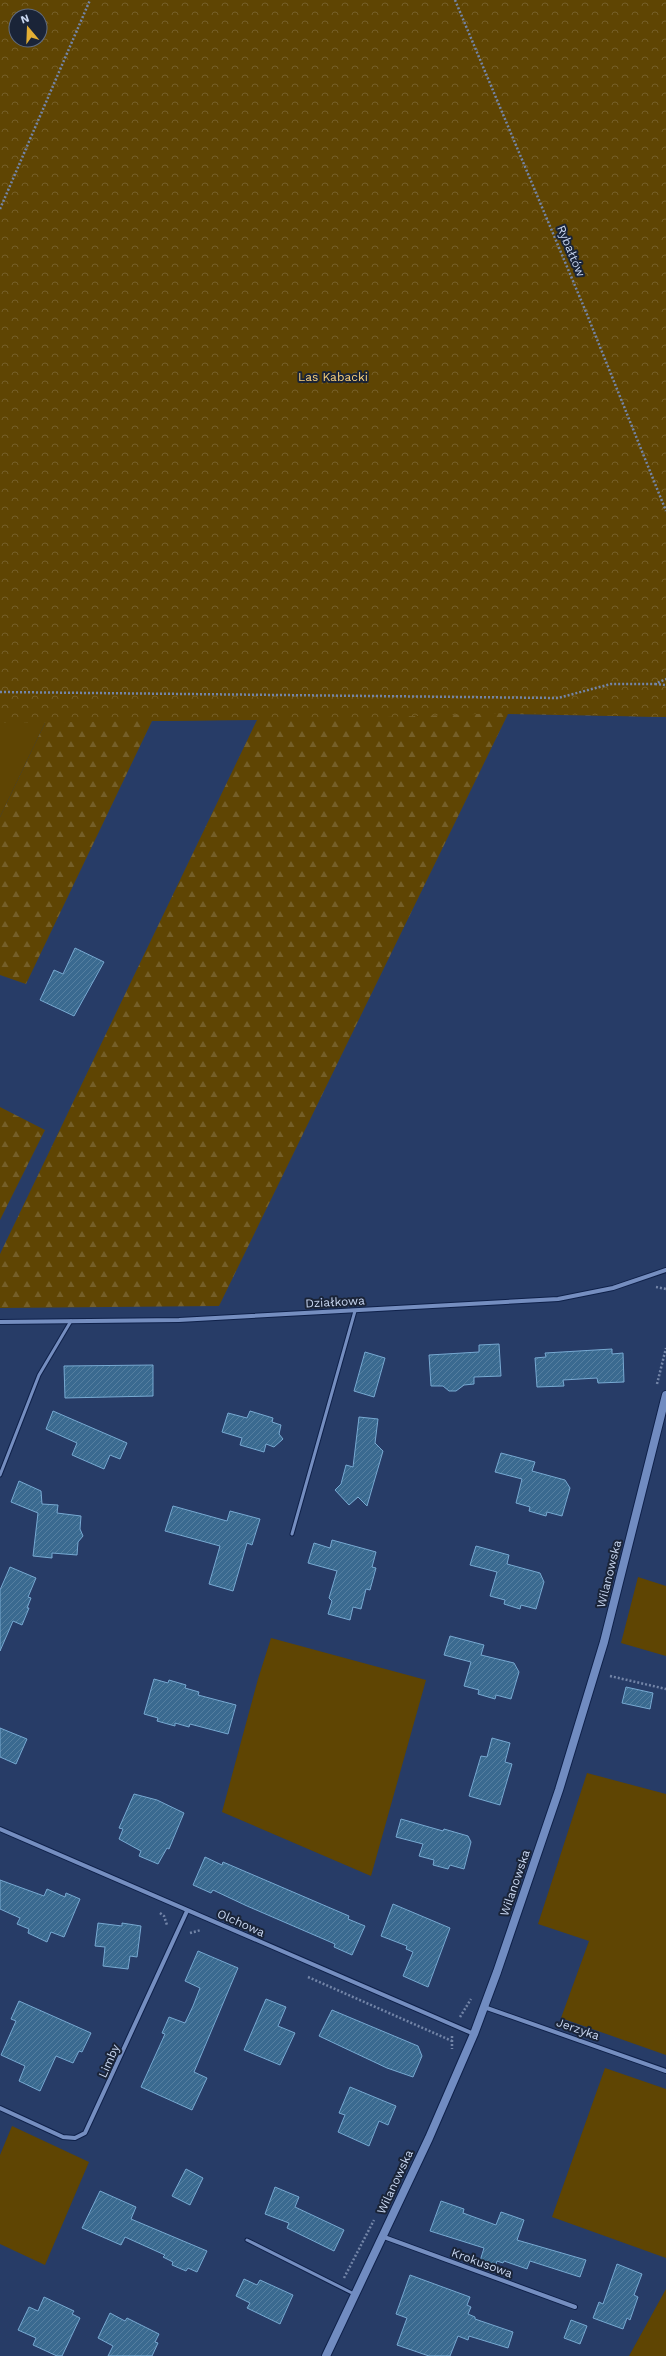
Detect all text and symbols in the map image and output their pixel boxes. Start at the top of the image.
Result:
north arrow [8,8,48,48]
text: N [19,12,31,26]
street label: Rybałtów [554,223,588,279]
park label: Las Kabacki [298,370,368,384]
street label: Działkowa [305,1293,365,1311]
street label: Wilanowska [594,1538,624,1609]
street label: Wilanowska [497,1848,533,1918]
street label: Olchowa [215,1906,267,1940]
street label: Jerzyka [555,2015,602,2043]
street label: Limby [95,2041,123,2080]
street label: Wilanowska [374,2147,416,2216]
street label: Krokusowa [450,2245,515,2281]

